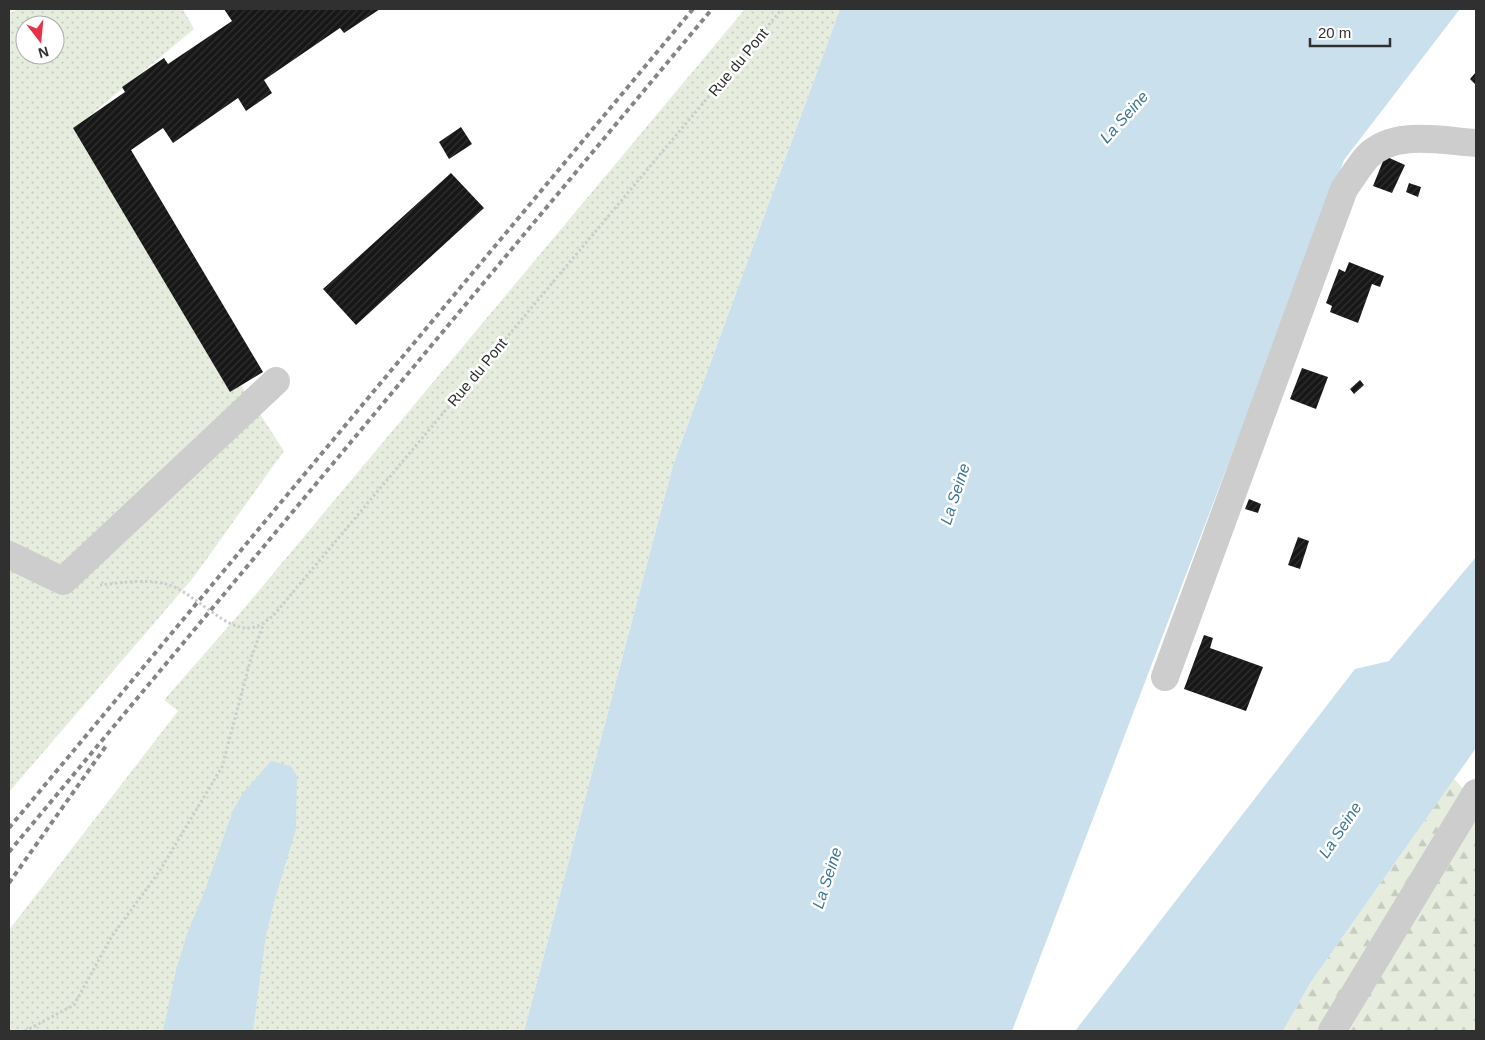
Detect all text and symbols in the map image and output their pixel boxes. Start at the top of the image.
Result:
north arrow [15,15,65,65]
scale bar [1310,15,1390,47]
street label: Rue du Pont [705,24,772,99]
text: 20 m [1318,24,1351,41]
text: N [37,43,51,62]
water label: La Seine [1097,88,1152,146]
street label: Rue du Pont [444,334,511,409]
water label: La Seine [937,461,973,527]
water label: La Seine [1315,799,1365,861]
water label: La Seine [809,845,845,911]

